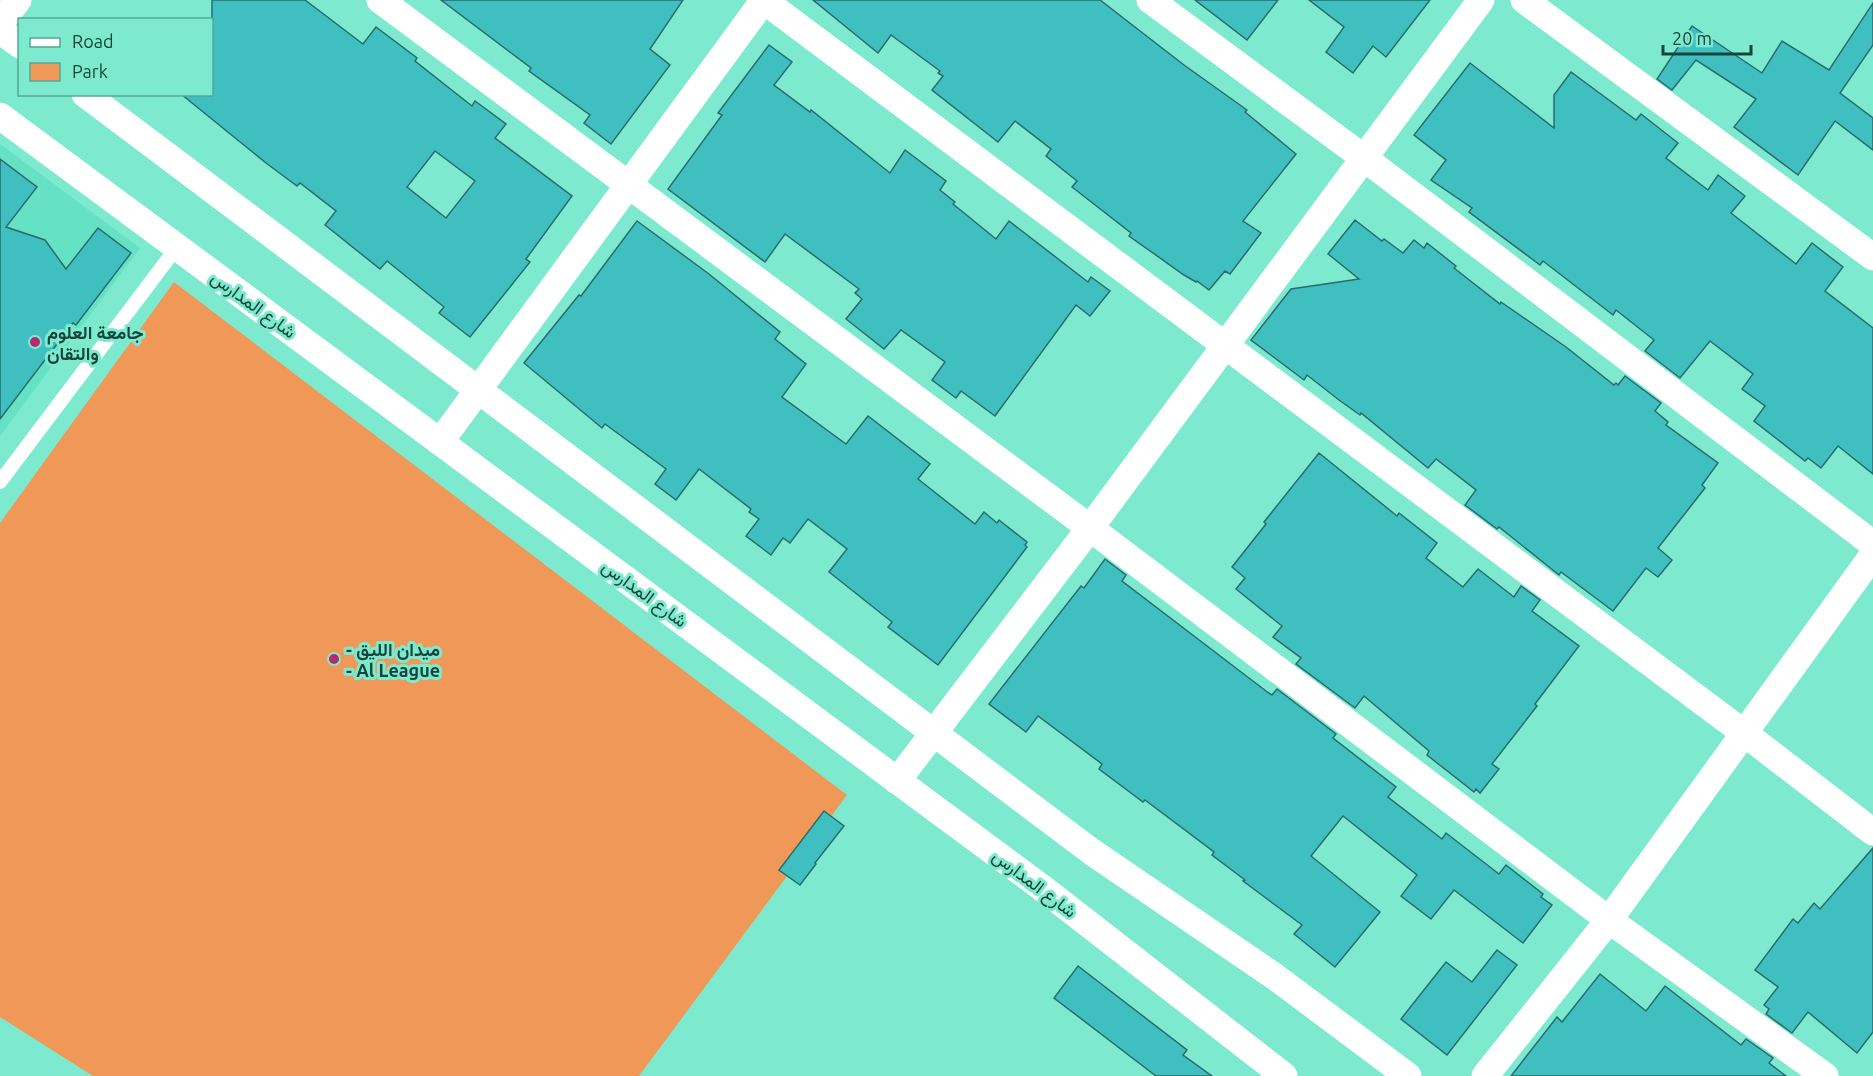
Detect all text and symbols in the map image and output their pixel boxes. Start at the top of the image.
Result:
legend [18,18,213,96]
scale bar [1663,18,1752,56]
text: 20 m [1672,28,1712,48]
text: Road [72,31,114,51]
text: Park [72,61,108,81]
street label: شارع المدارس [206,267,300,344]
place label: جامعة العلوم والتقان [47,322,143,365]
marker: جامعة العلوم والتقان [28,335,42,349]
street label: شارع المدارس [597,556,691,633]
place label: - ميدان الليق - Al League [346,639,440,680]
marker: - ميدان الليق - Al League [327,652,341,666]
street label: شارع المدارس [987,845,1081,923]

